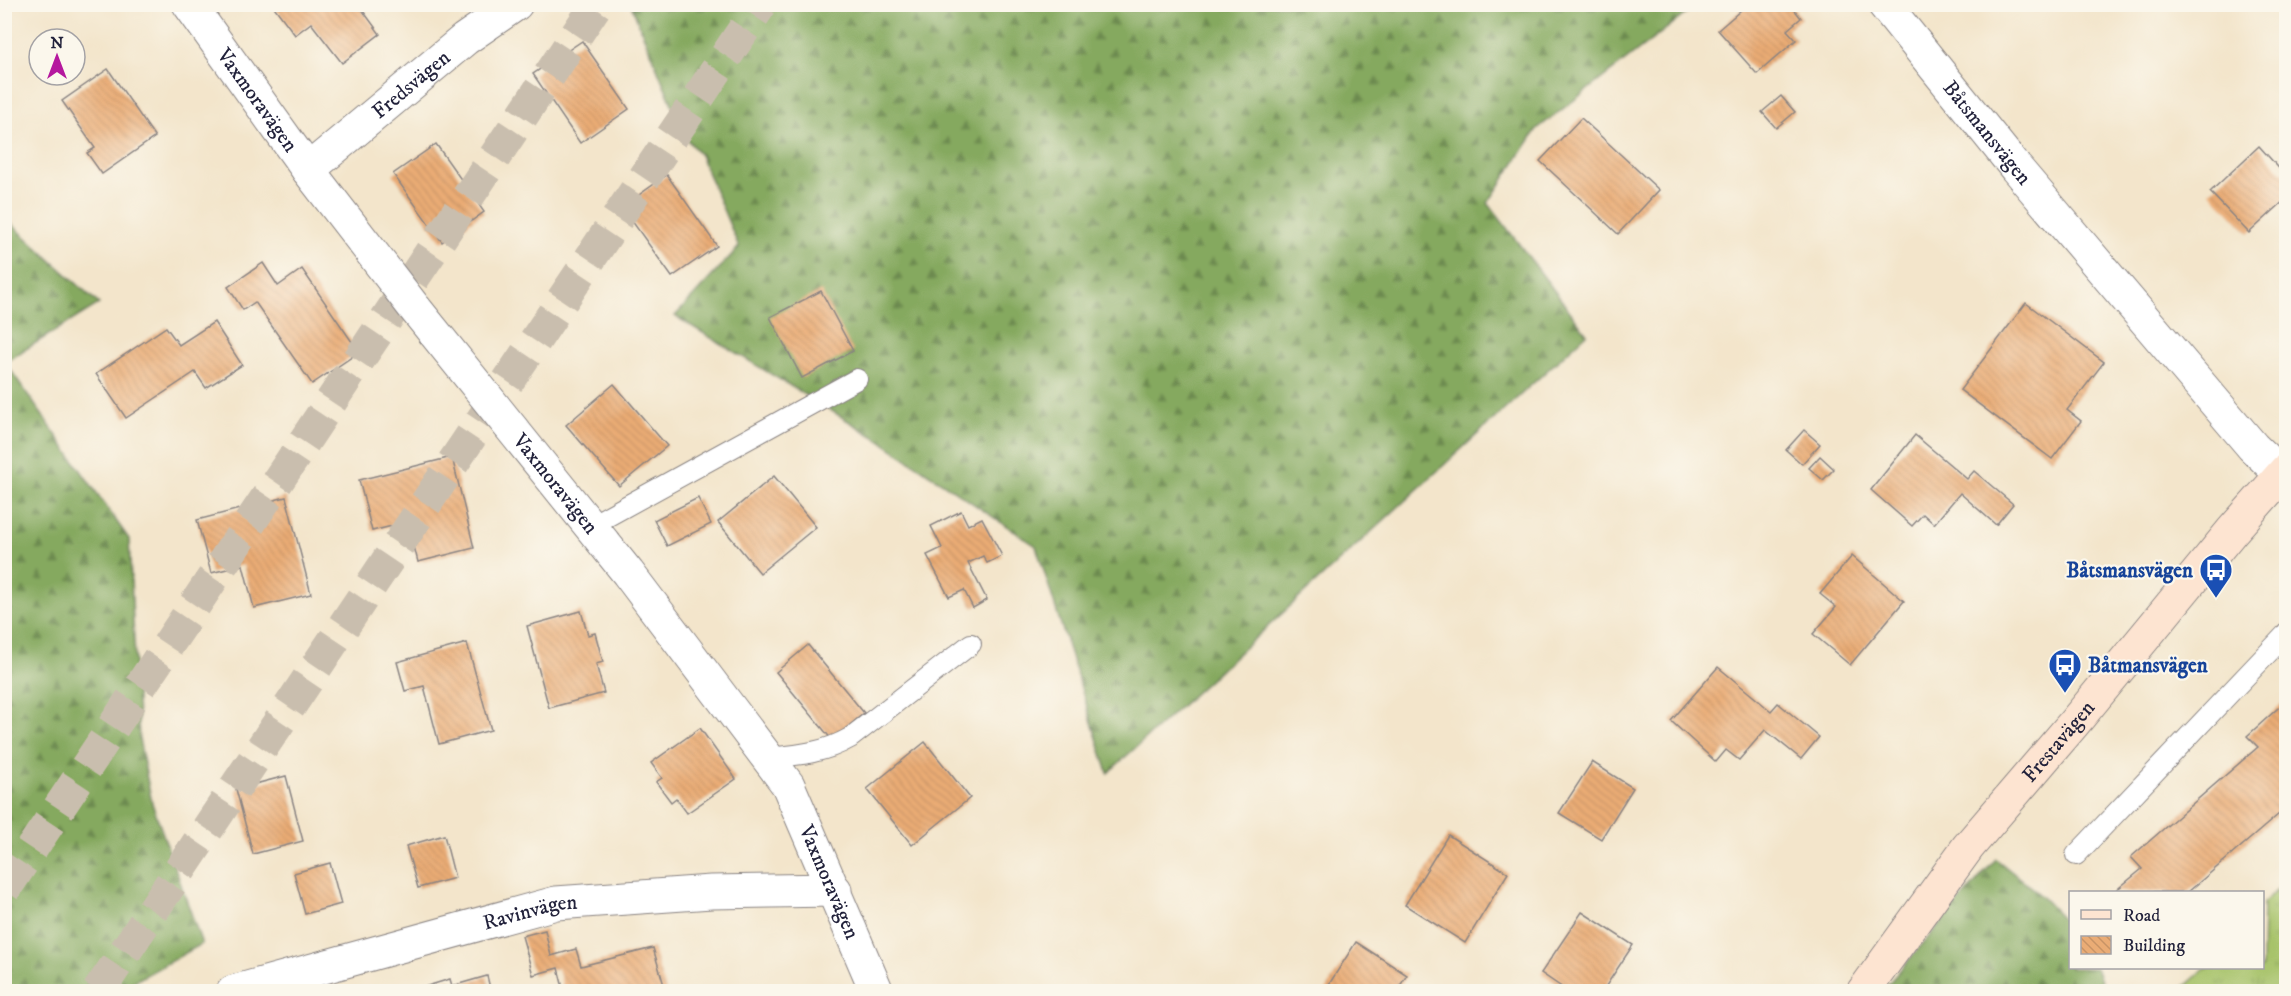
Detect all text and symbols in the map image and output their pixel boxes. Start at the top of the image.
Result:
north arrow [27,27,87,87]
text: N [50,33,64,53]
street label: Vaxmoravägen [210,43,303,158]
street label: Fredsvägen [367,45,456,125]
street label: Båtsmansvägen [1937,76,2037,191]
street label: Vaxmoravägen [506,428,604,540]
bus stop icon: Båtsmansvägen [2198,552,2234,599]
place label: Båtsmansvägen [2066,558,2194,584]
bus stop icon: Båtmansvägen [2047,647,2083,694]
place label: Båtmansvägen [2088,653,2209,679]
street label: Frestavägen [2017,696,2101,788]
street label: Vaxmoravägen [792,820,865,943]
street label: Ravinvägen [480,890,578,936]
legend [2069,891,2264,969]
text: Road [2123,905,2160,927]
text: Building [2123,935,2185,957]

